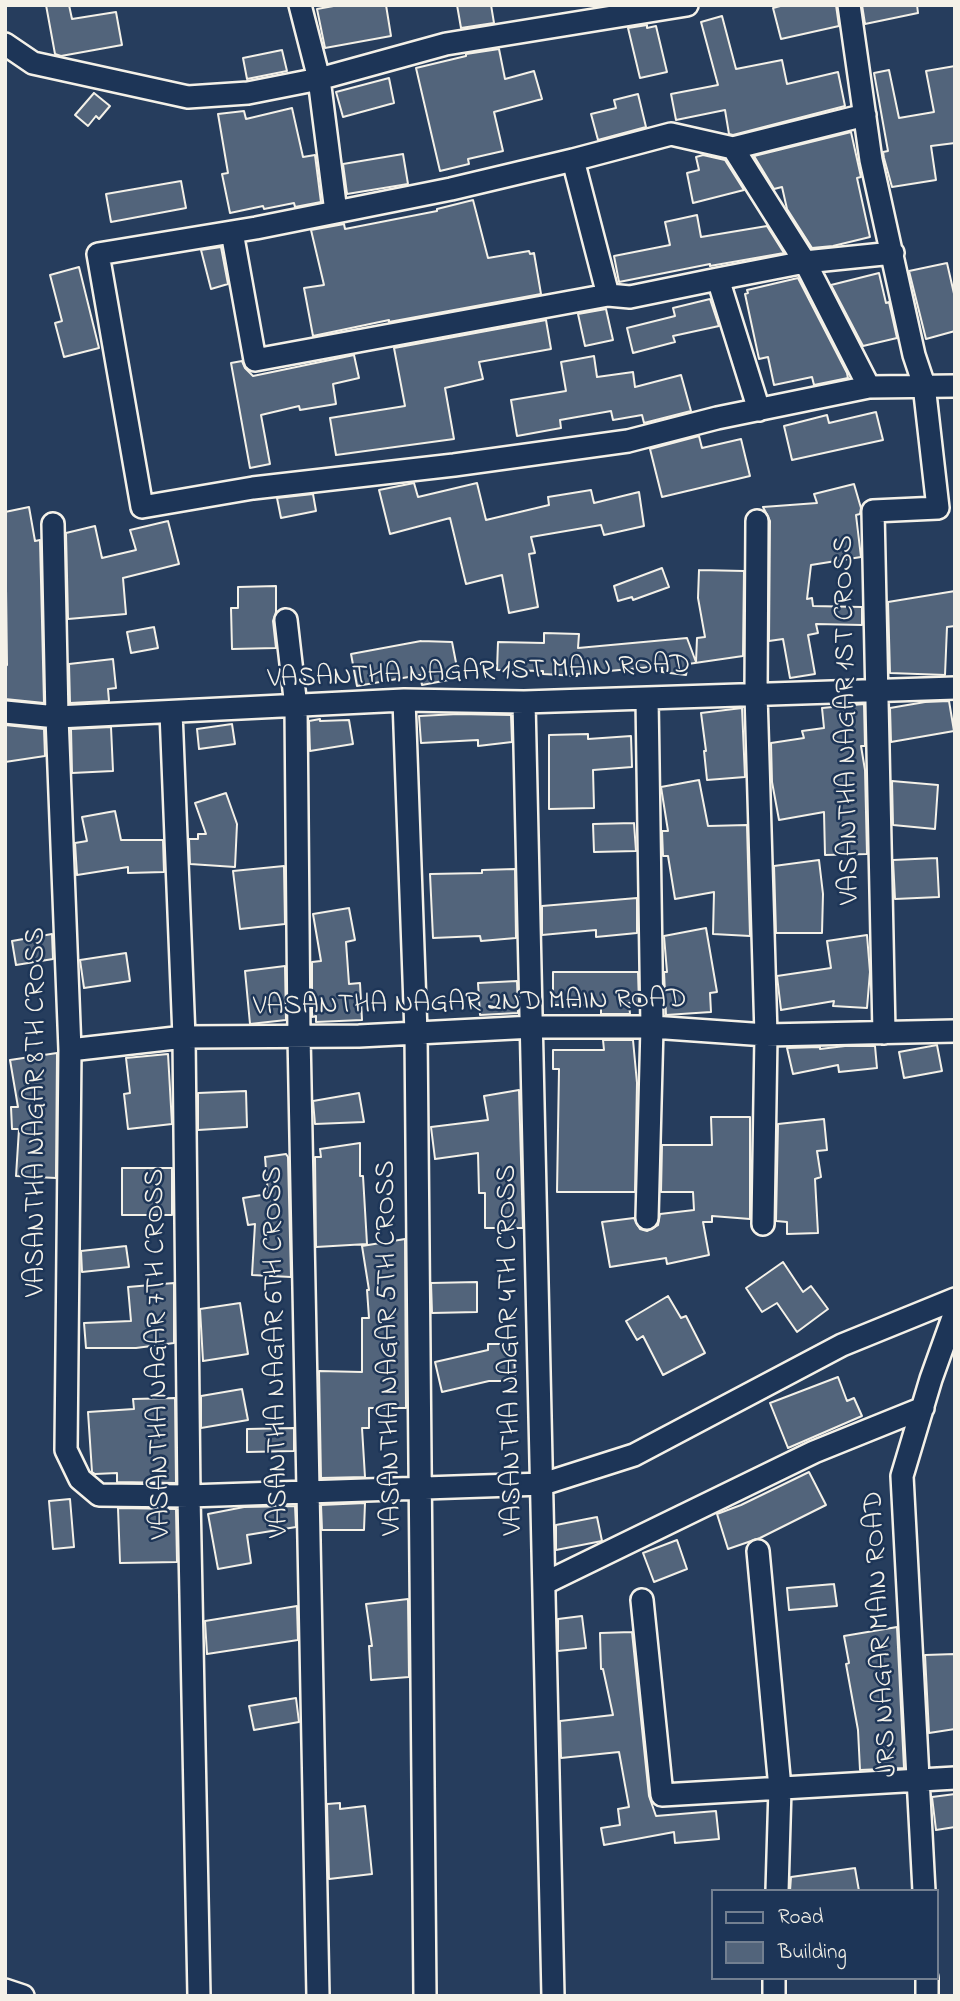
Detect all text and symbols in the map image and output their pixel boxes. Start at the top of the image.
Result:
street label: VASANTHA NAGAR 1ST CROSS [829,535,869,905]
street label: VASANTHA NAGAR 1ST MAIN ROAD [267,650,691,698]
street label: VASANTHA NAGAR 8TH CROSS [21,927,55,1297]
street label: VASANTHA NAGAR 2ND MAIN ROAD [253,984,687,1026]
street label: VASANTHA NAGAR 5TH CROSS [371,1160,411,1536]
street label: VASANTHA NAGAR 4TH CROSS [492,1164,532,1536]
street label: VASANTHA NAGAR 6TH CROSS [258,1166,298,1538]
street label: VASANTHA NAGAR 7TH CROSS [140,1168,180,1540]
street label: JRS NAGAR MAIN ROAD [859,1490,907,1778]
legend [712,1889,939,1980]
text: Road [778,1903,824,1933]
text: Building [778,1938,847,1968]

